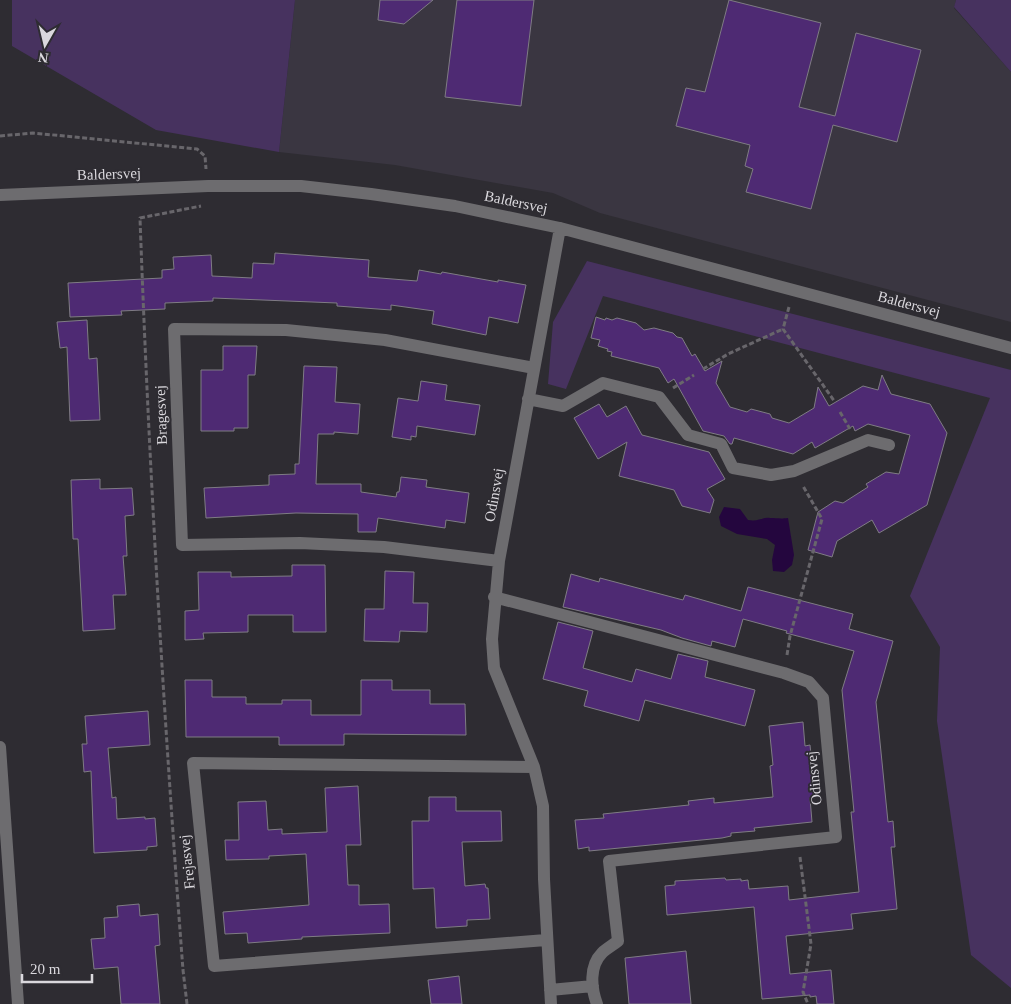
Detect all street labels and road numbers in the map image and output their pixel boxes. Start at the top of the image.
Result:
street label: Baldersvej [77,165,141,183]
street label: Baldersvej [483,188,549,216]
street label: Baldersvej [876,288,942,320]
street label: Bragesvej [152,385,170,445]
street label: Odinsvej [481,467,507,523]
street label: Odinsvej [803,750,825,806]
street label: Frejasvej [176,834,198,890]

